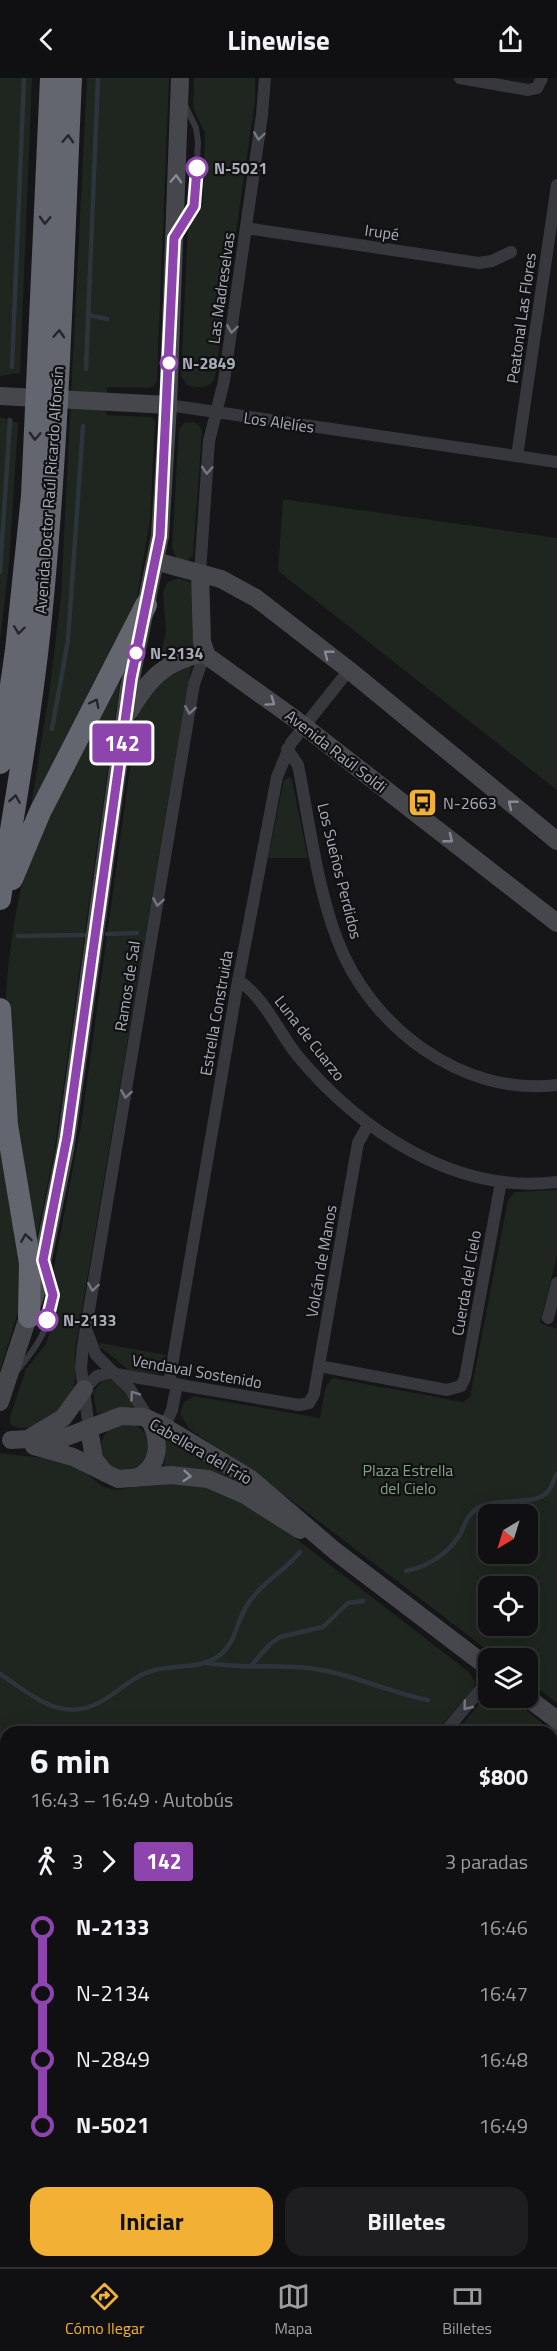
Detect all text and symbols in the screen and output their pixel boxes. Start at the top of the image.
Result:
text: Linewise [227,19,330,60]
icon: back [30,23,63,56]
icon: share [494,23,527,56]
one-way arrow [254,132,266,141]
one-way arrow [61,134,74,143]
place label: N-5021 [214,156,267,180]
marker: N-5021 [186,157,208,179]
one-way arrow [170,175,183,184]
one-way arrow [38,216,51,225]
street label: Irupé [363,218,401,246]
street label: Las Madreselvas [201,231,241,345]
street label: Peatonal Las Flores [500,251,542,385]
one-way arrow [226,325,238,334]
one-way arrow [53,329,65,338]
place label: N-2849 [182,351,235,375]
marker: N-2849 [160,354,178,372]
street label: Avenida Doctor Raúl Ricardo Alfonsín [28,365,70,615]
street label: Los Alelíes [242,405,316,439]
one-way arrow [29,432,42,441]
one-way arrow [200,465,213,474]
one-way arrow [13,626,26,635]
place label: N-2134 [150,641,203,665]
marker: N-2134 [127,644,145,662]
one-way arrow [324,650,335,661]
one-way arrow [265,695,276,706]
one-way arrow [88,699,100,710]
one-way arrow [184,704,197,714]
street label: Avenida Raúl Soldi [280,704,392,798]
line badge: 142 [88,724,156,762]
text: 142 [104,727,140,759]
bus stop icon: N-2663 [406,787,438,819]
place label: N-2663 [443,791,497,815]
one-way arrow [9,795,21,804]
street label: Los Sueños Perdidos [311,800,369,942]
one-way arrow [508,800,519,811]
one-way arrow [443,832,454,843]
one-way arrow [152,897,165,907]
street label: Ramos de Sal [108,939,146,1033]
street label: Estrella Construida [193,948,239,1078]
street label: Luna de Cuarzo [269,990,351,1086]
one-way arrow [120,1090,132,1099]
street label: Volcán de Manos [299,1203,343,1319]
street label: Cuerda del Cielo [445,1228,487,1338]
one-way arrow [21,1233,33,1243]
one-way arrow [88,1282,100,1291]
place label: N-2133 [63,1308,116,1332]
marker: N-2133 [36,1309,58,1331]
street label: Vendaval Sostenido [130,1348,264,1394]
one-way arrow [130,1390,141,1401]
street label: Cabellera del Frío [145,1412,257,1490]
park label: Plaza Estrella del Cielo [363,1458,453,1500]
one-way arrow [183,1469,192,1482]
north arrow [478,1504,538,1564]
map controls [478,1504,538,1708]
button: locate [478,1576,538,1636]
button: layers [478,1648,538,1708]
one-way arrow [464,1699,475,1710]
text: 6 min [30,1736,110,1786]
text: $800 [479,1760,528,1794]
text: 16:43 – 16:49 · Autobús [30,1784,233,1815]
icon: walk [30,1845,63,1878]
icon: forward [92,1845,125,1878]
text: 142 [146,1845,181,1877]
text: 3 [72,1846,83,1877]
text: 3 paradas [445,1846,528,1877]
text: N-2133 [76,1910,150,1944]
text: 16:46 [479,1912,528,1943]
text: N-2134 [76,1976,150,2010]
text: 16:47 [479,1978,528,2009]
text: N-2849 [76,2042,150,2076]
text: 16:48 [479,2044,528,2075]
text: N-5021 [76,2108,150,2142]
text: 16:49 [479,2110,528,2141]
button: Iniciar [30,2187,273,2256]
button: Billetes [285,2187,528,2256]
tab: Cómo llegar [65,2280,145,2340]
tab: Mapa [274,2280,312,2340]
tab: Billetes [442,2280,492,2340]

